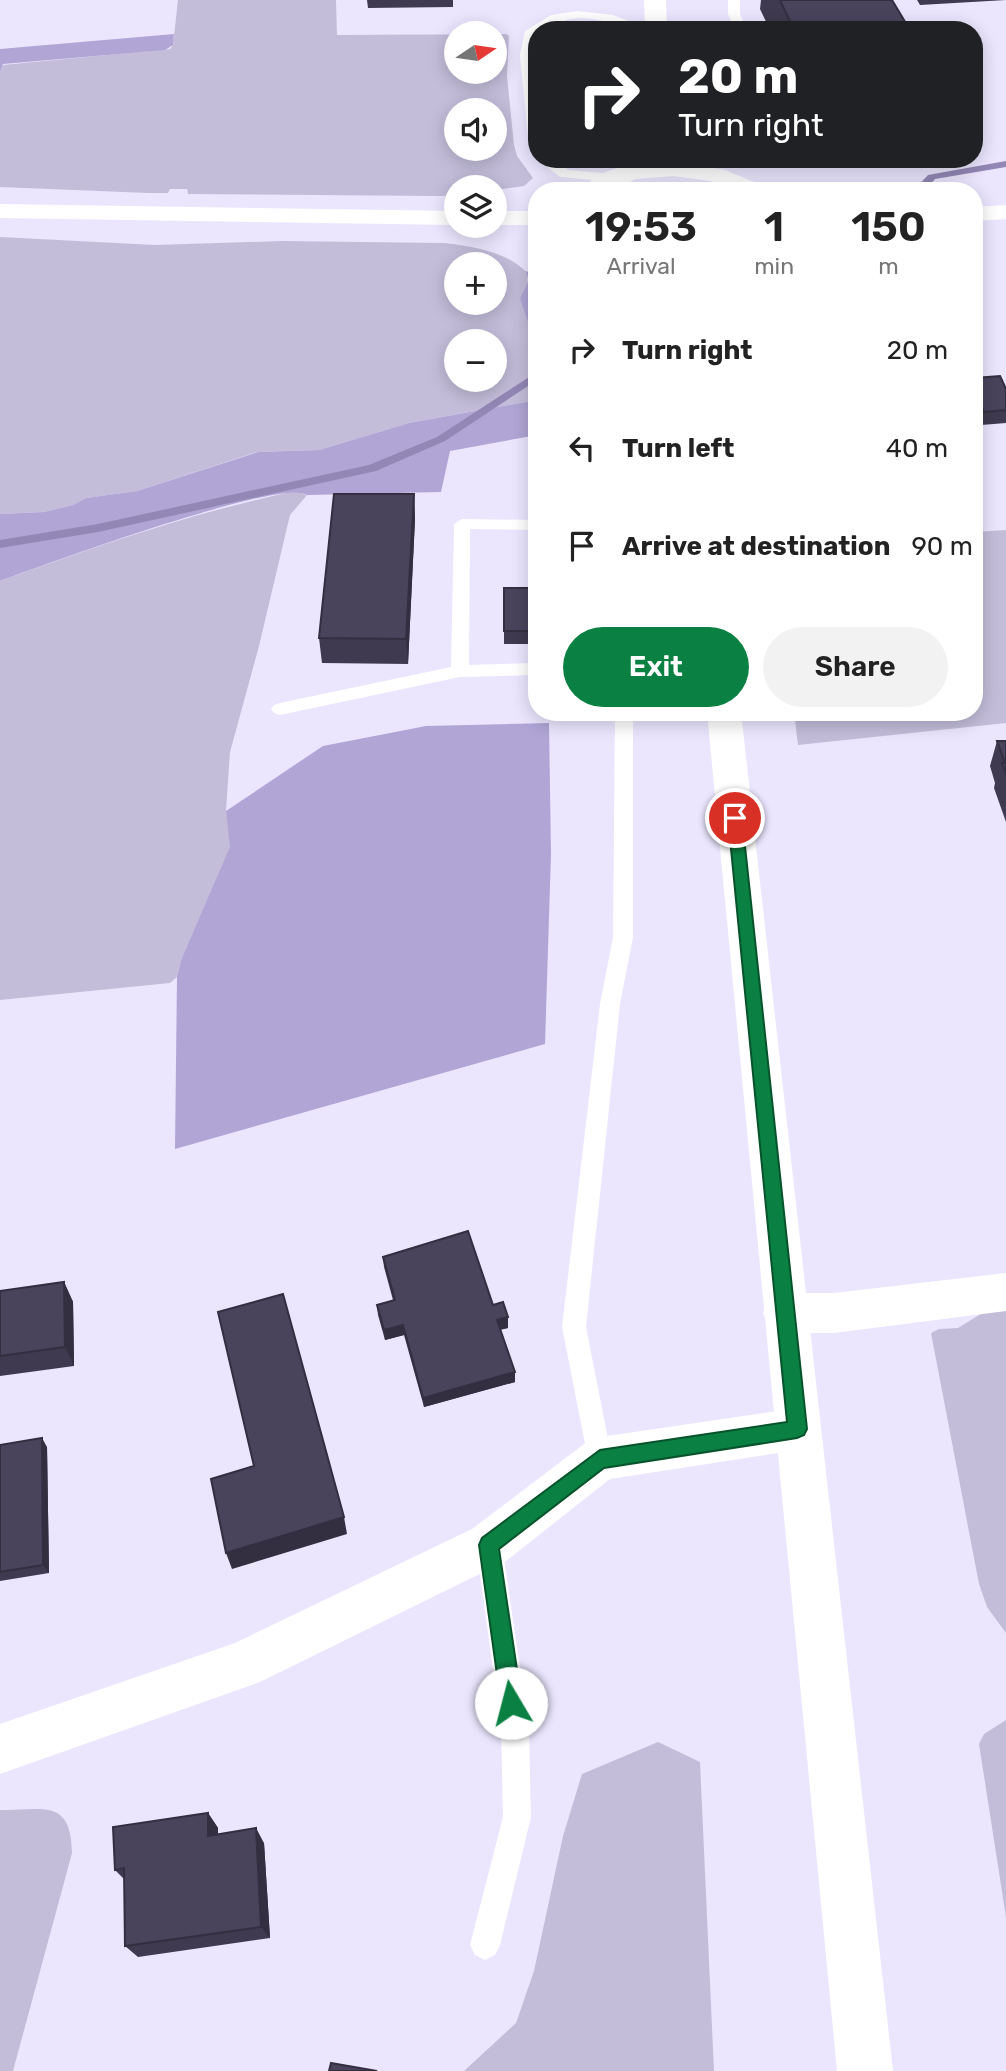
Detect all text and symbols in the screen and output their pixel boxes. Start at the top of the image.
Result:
north arrow [444,21,508,84]
map controls [444,21,507,392]
text: 20 m [678,47,799,105]
icon: right [563,49,654,140]
button: sound [444,98,507,161]
text: Turn right [678,106,823,144]
button: layers [444,175,507,238]
text: 19:53 [585,202,697,252]
text: 1 [764,202,784,252]
text: 150 [851,202,926,252]
button: + [444,252,507,315]
text: Arrival [607,252,676,280]
text: min [754,252,794,280]
text: m [878,252,899,280]
button: − [444,329,507,392]
icon: right [563,331,601,369]
text: Turn right [622,335,752,366]
text: 20 m [887,335,948,366]
icon: left [563,429,601,467]
text: Turn left [622,433,734,464]
text: 40 m [886,433,948,464]
icon: arrive [563,527,601,565]
text: Arrive at destination [622,531,890,562]
text: 90 m [911,531,973,562]
button: Exit [563,627,749,707]
button: Share [763,627,948,707]
pin [705,788,765,848]
icon: arrive [716,799,754,837]
position arrow [474,1666,548,1740]

